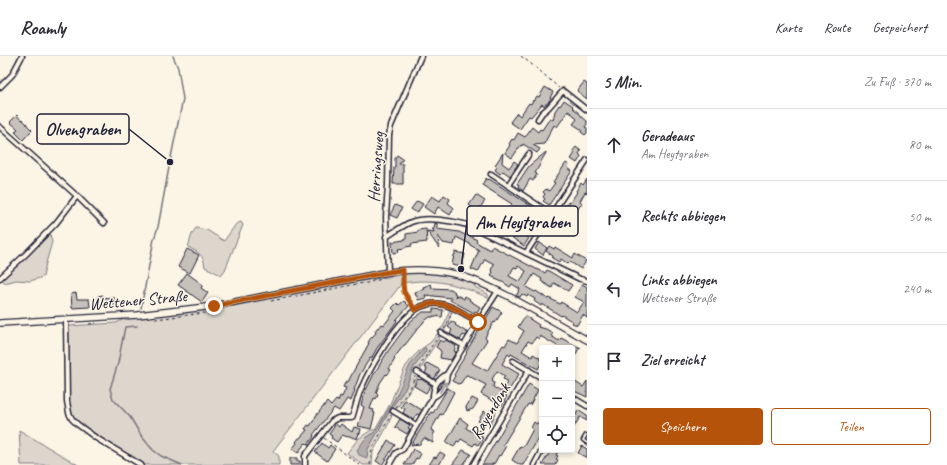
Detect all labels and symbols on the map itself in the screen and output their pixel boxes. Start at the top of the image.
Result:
callout: Olvengraben [37,114,129,144]
text: Olvengraben [45,118,122,140]
street label: Herringsweg [363,130,389,203]
callout: Am Heytgraben [467,206,578,236]
text: Am Heytgraben [476,211,571,233]
street label: Wettener Straße [88,285,189,315]
route end [205,297,223,315]
route start [469,313,487,331]
street label: Rayendonk [465,378,516,443]
one-way arrow [439,381,447,393]

